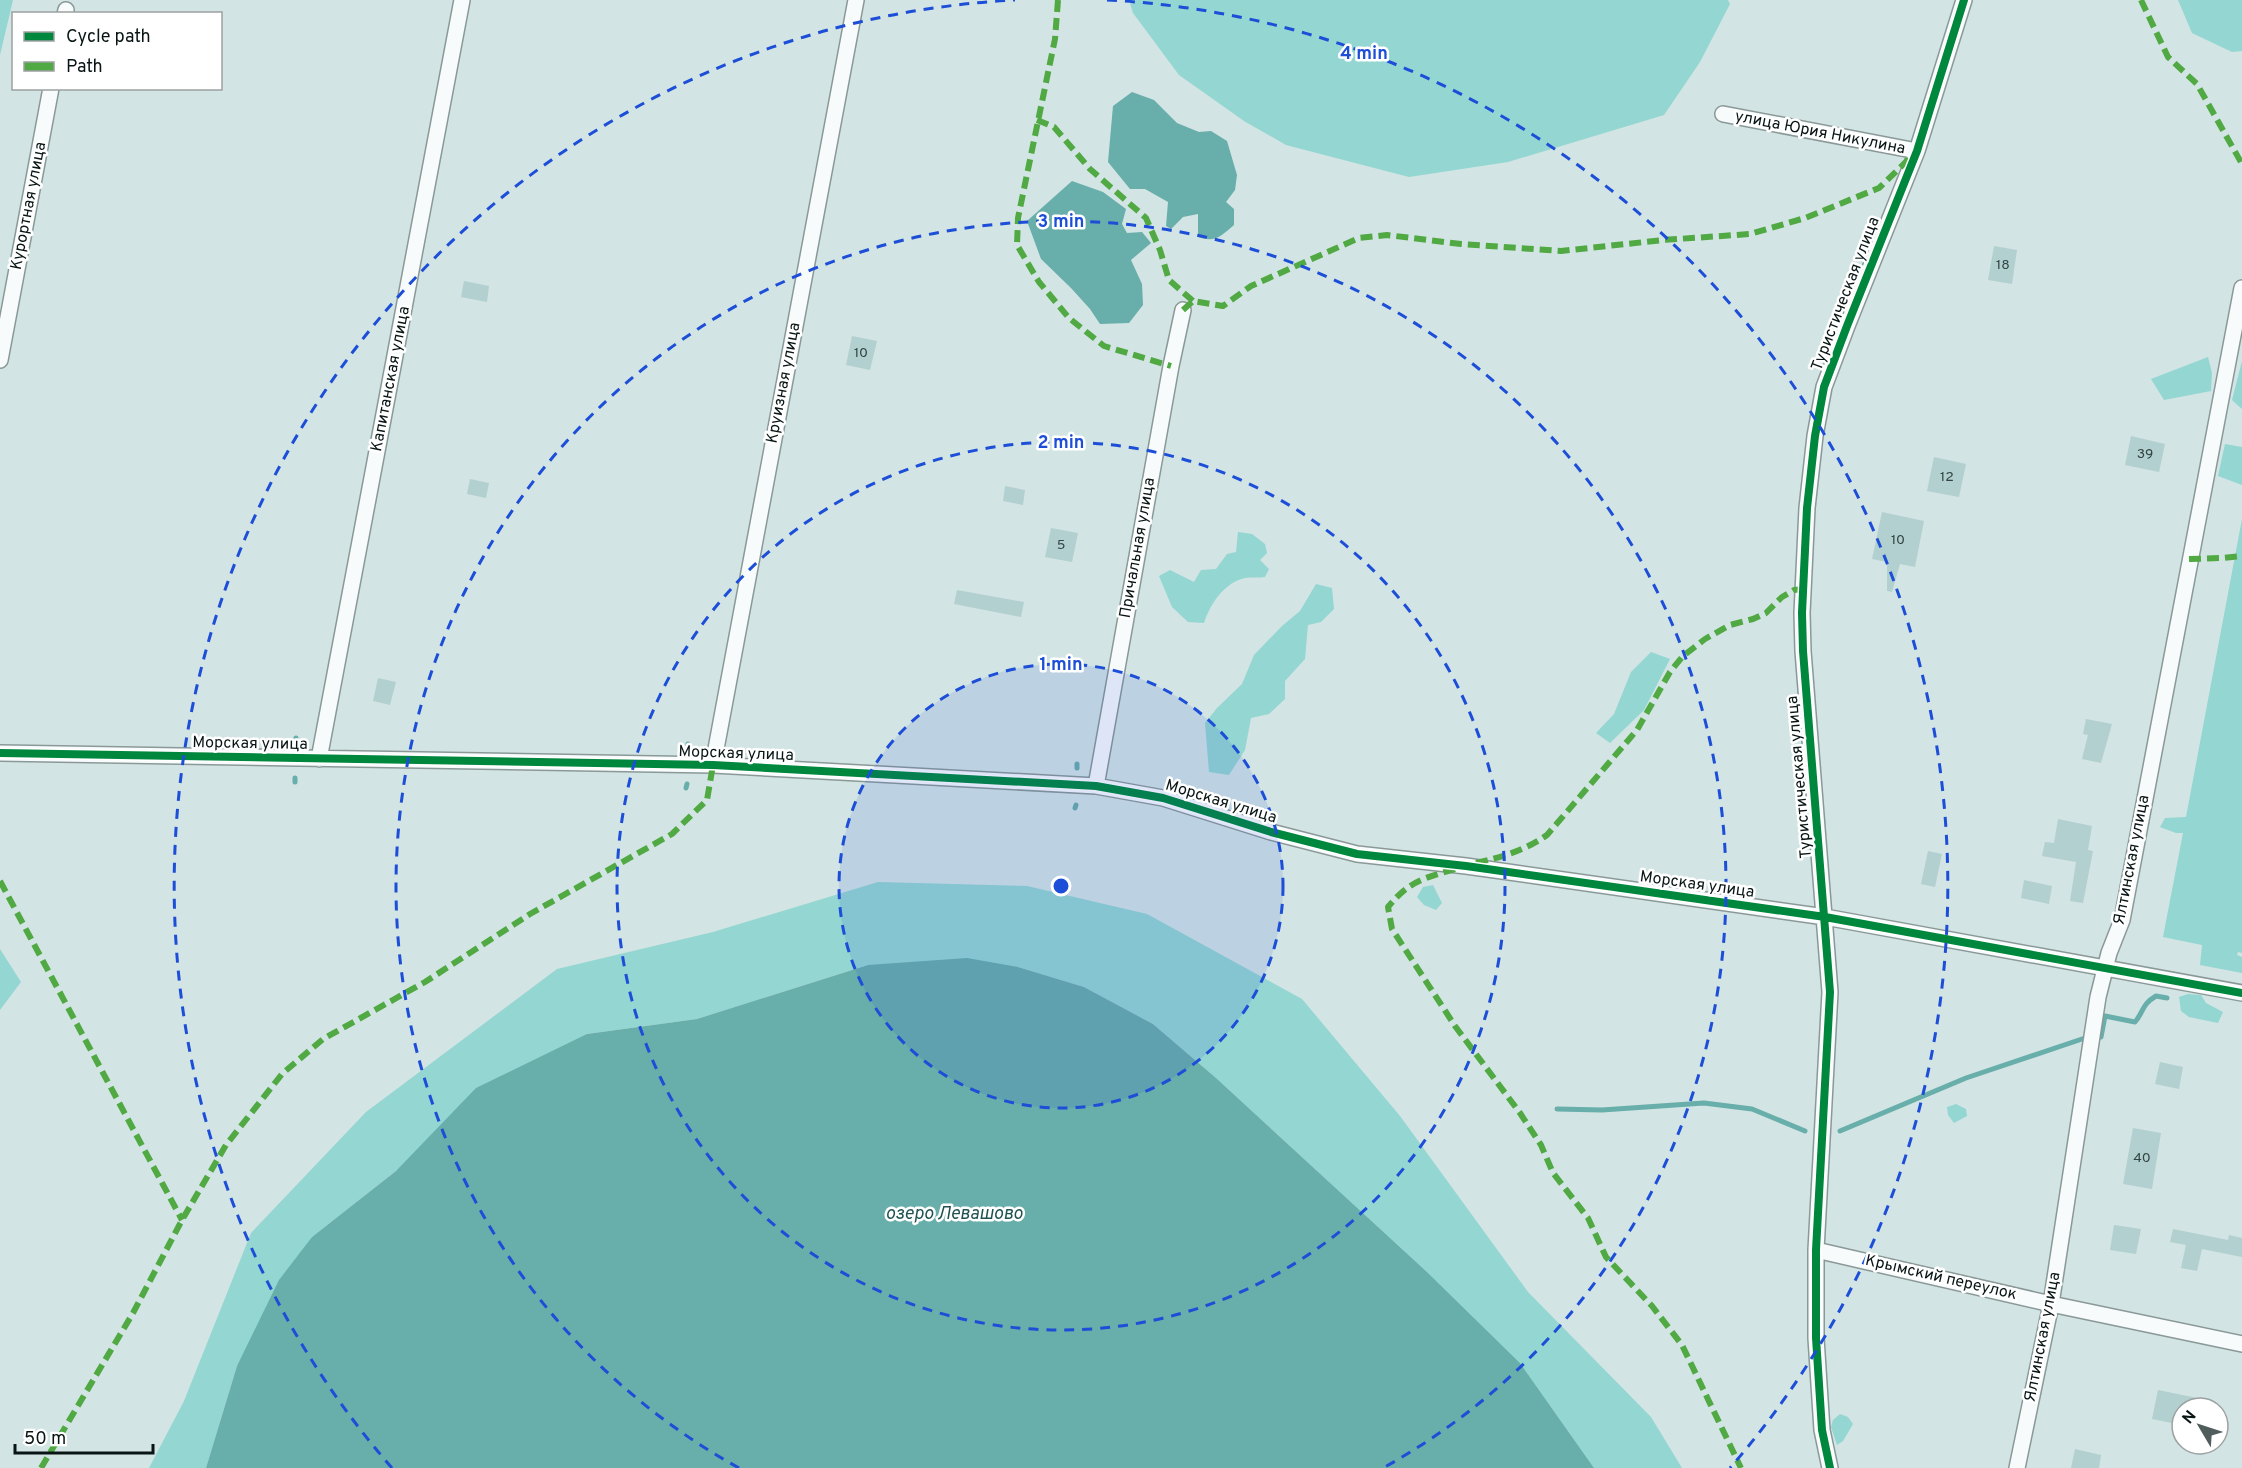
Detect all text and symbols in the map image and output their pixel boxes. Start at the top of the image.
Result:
legend [12,12,222,90]
text: Cycle path [66,26,151,49]
text: 4 min [1340,43,1388,66]
text: Path [66,56,103,79]
street label: улица Юрия Никулина [1733,107,1907,159]
street label: Курортная улица [7,140,51,272]
text: 3 min [1038,211,1084,234]
street label: Туристическая улица [1807,214,1885,374]
house number: 18 [1996,257,2010,274]
street label: Капитанская улица [367,305,415,453]
street label: Круизная улица [762,321,806,445]
house number: 10 [854,345,868,362]
text: 2 min [1037,432,1085,455]
house number: 39 [2137,446,2153,463]
house number: 12 [1940,469,1954,486]
street label: Причальная улица [1116,476,1160,620]
house number: 10 [1891,532,1905,549]
house number: 5 [1057,537,1065,554]
text: 1 min [1039,654,1083,677]
street label: Туристическая улица [1783,695,1817,859]
street label: Морская улица [192,733,308,755]
street label: Морская улица [678,742,794,766]
street label: Морская улица [1163,776,1279,828]
street label: Ялтинская улица [2110,793,2154,927]
street label: Морская улица [1638,867,1756,903]
centre of rings [1051,876,1071,896]
house number: 40 [2133,1150,2151,1167]
water label: озеро Левашово [885,1203,1023,1226]
street label: Крымский переулок [1863,1251,2019,1305]
street label: Ялтинская улица [2021,1270,2065,1404]
north arrow [2170,1396,2230,1456]
text: N [2179,1407,2201,1429]
scale bar [15,1417,153,1455]
text: 50 m [24,1428,66,1451]

